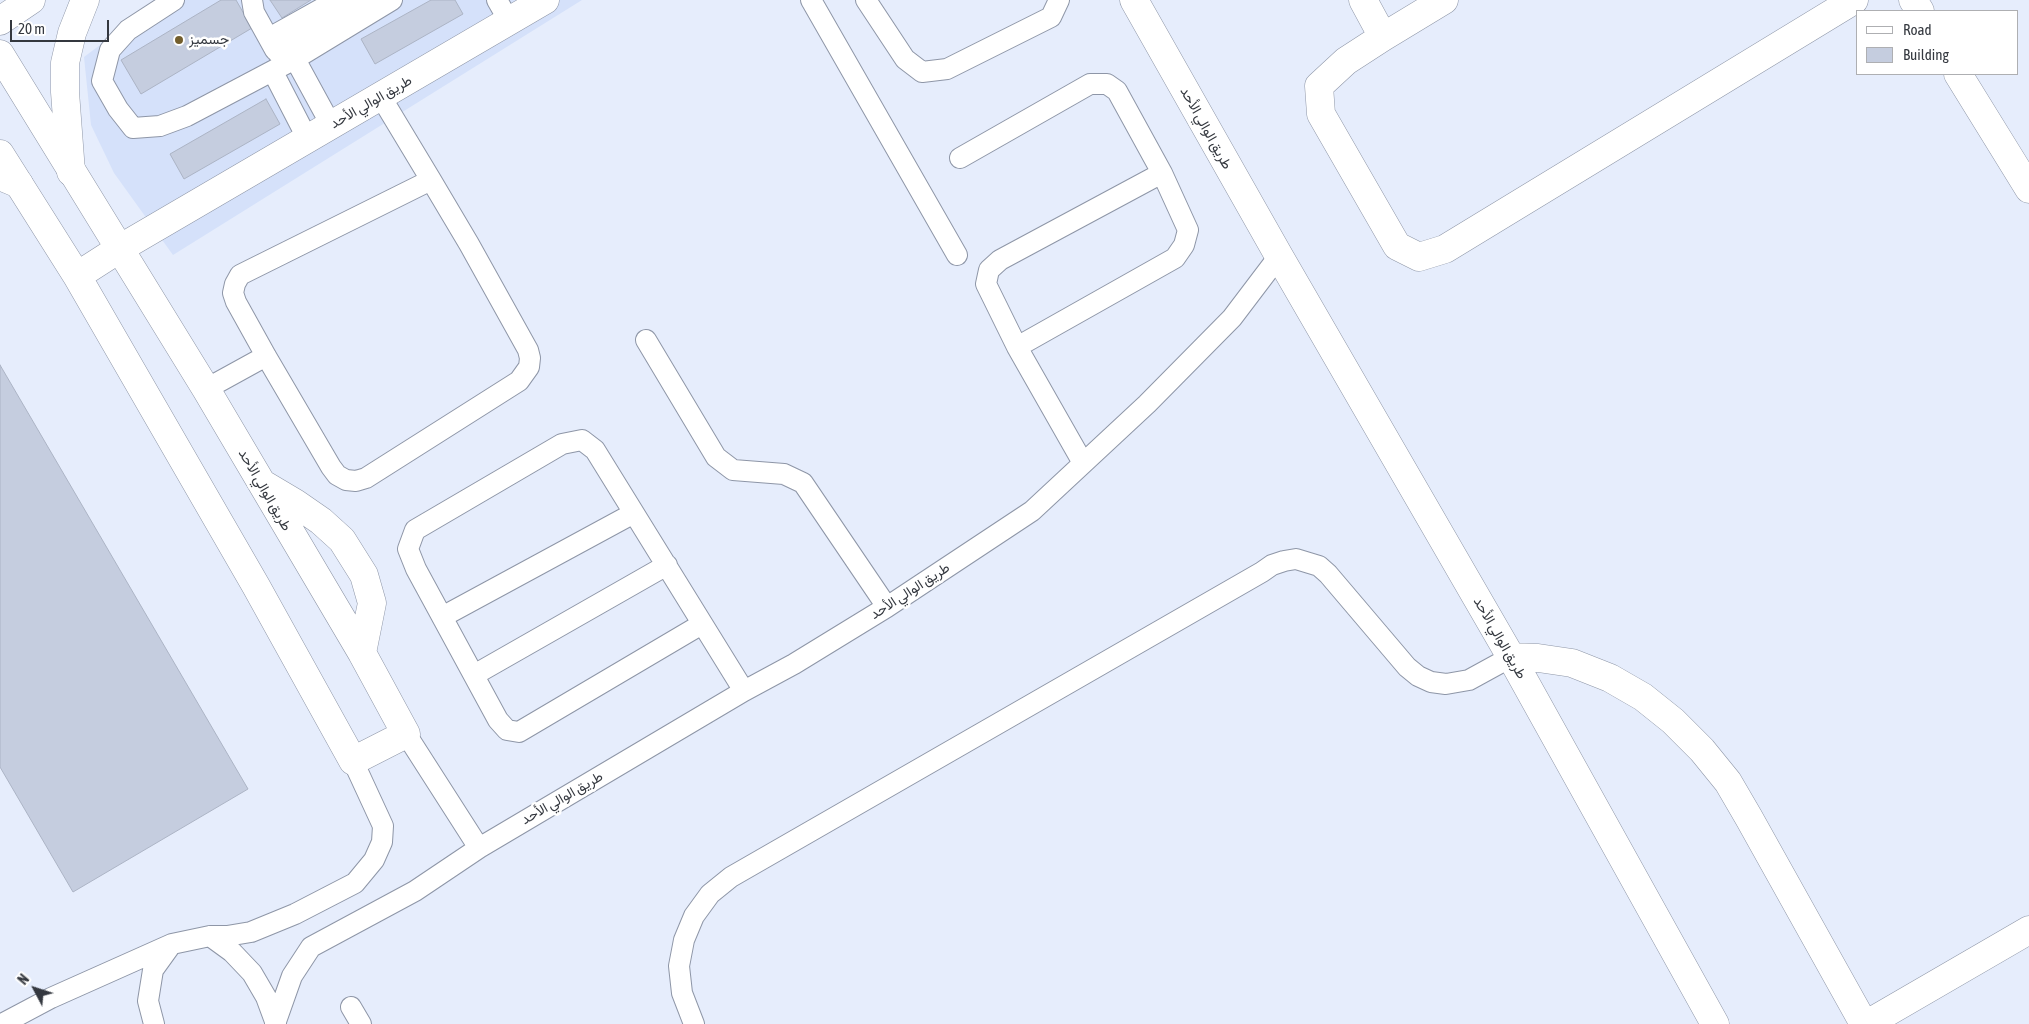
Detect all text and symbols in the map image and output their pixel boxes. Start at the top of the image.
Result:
scale bar [12,10,111,42]
legend [1856,10,2019,75]
text: 20 m [18,20,45,37]
text: Road [1903,21,1932,38]
place label: جسميز [189,32,229,48]
marker: جسميز [173,34,185,46]
text: Building [1903,46,1949,63]
street label: طريق الوالي الأحد [327,72,415,132]
street label: طريق الوالي الأحد [1176,84,1236,172]
street label: طريق الوالي الأحد [235,446,295,534]
street label: طريق الوالي الأحد [867,559,953,623]
street label: طريق الوالي الأحد [1470,594,1530,682]
street label: طريق الوالي الأحد [518,768,606,828]
north arrow [10,964,60,1014]
text: N [15,971,32,988]

